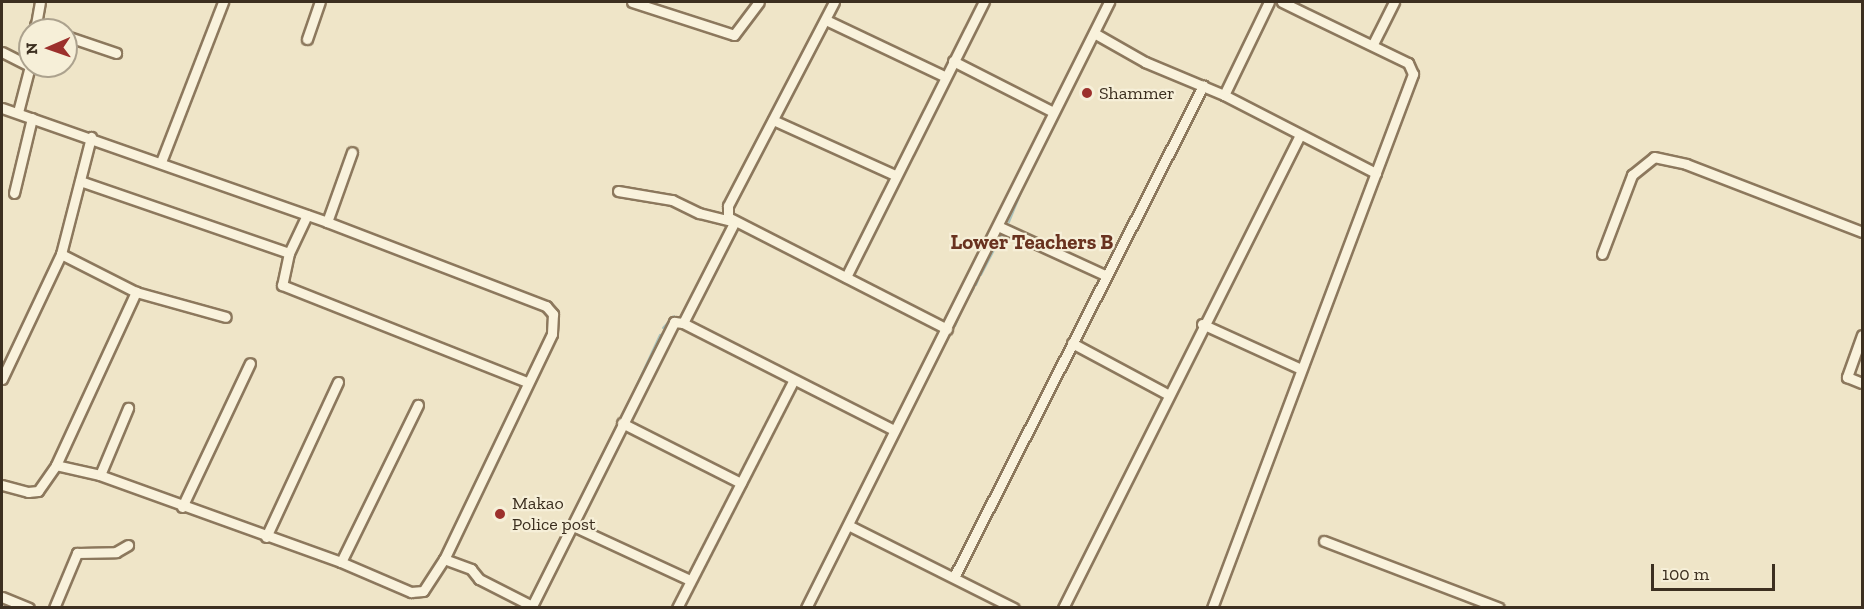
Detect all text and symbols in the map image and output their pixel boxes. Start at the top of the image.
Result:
north arrow [18,18,78,78]
text: N [22,42,41,55]
place label: Shammer [1099,82,1174,104]
marker: Shammer [1080,86,1094,100]
district label: Lower Teachers B [950,229,1114,255]
place label: Makao Police post [512,493,596,536]
marker: Makao Police post [493,507,507,521]
scale bar [1654,552,1778,590]
text: 100 m [1662,563,1709,585]

